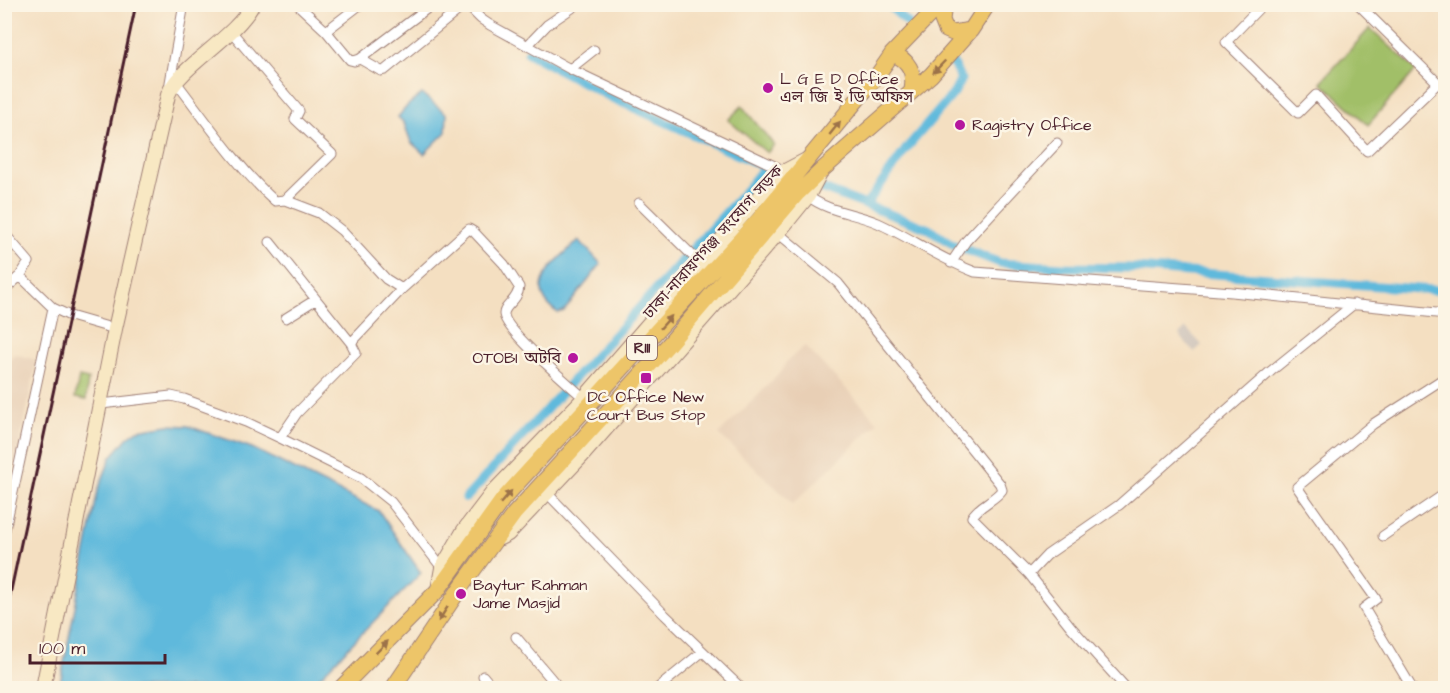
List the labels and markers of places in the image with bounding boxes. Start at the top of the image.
place label: L G E D Office এল জি ই ডি অফিস [780,68,914,108]
marker: L G E D Office এল জি ই ডি অফিস [761,81,775,95]
place label: Ragistry Office [972,114,1092,137]
marker: Ragistry Office [953,118,967,132]
place label: OTOBI অটবি [473,347,561,369]
marker: OTOBI অটবি [566,351,580,365]
marker: DC Office New Court Bus Stop [639,371,653,385]
place label: DC Office New Court Bus Stop [587,386,705,426]
place label: Baytur Rahman Jame Masjid [473,574,587,614]
marker: Baytur Rahman Jame Masjid [454,587,468,601]

